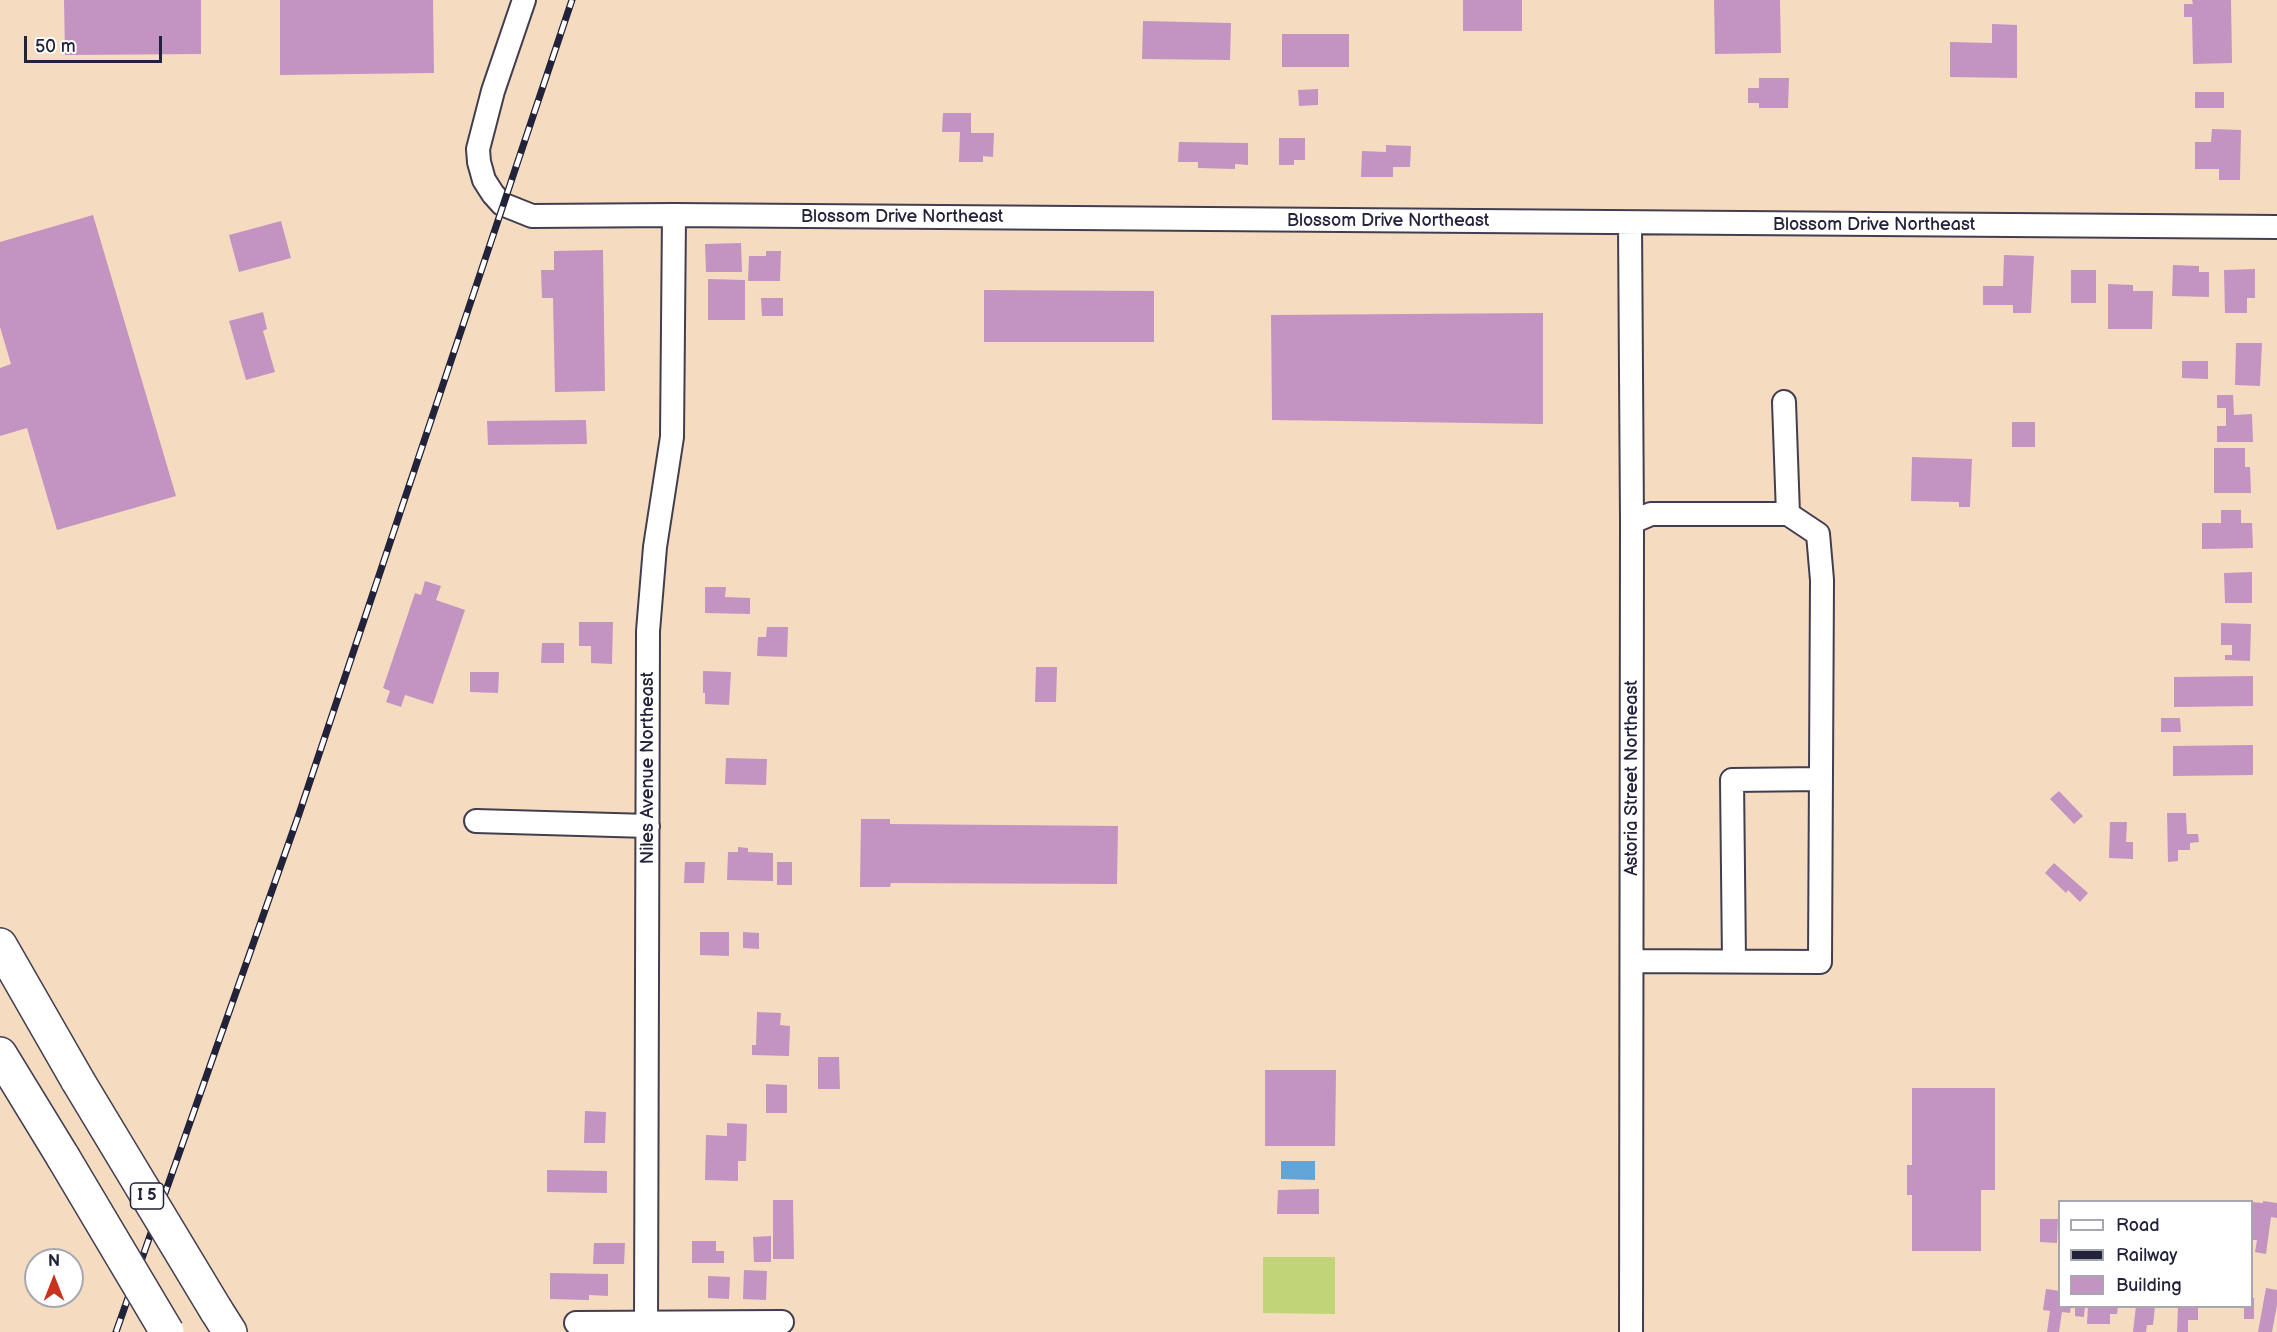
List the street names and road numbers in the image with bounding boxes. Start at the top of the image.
street label: Blossom Drive Northeast [801,206,1003,228]
street label: Blossom Drive Northeast [1287,210,1489,232]
street label: Blossom Drive Northeast [1773,214,1975,236]
street label: Niles Avenue Northeast [637,672,659,864]
street label: Astoria Street Northeast [1621,680,1643,876]
road number: I 5 [130,1183,164,1209]

